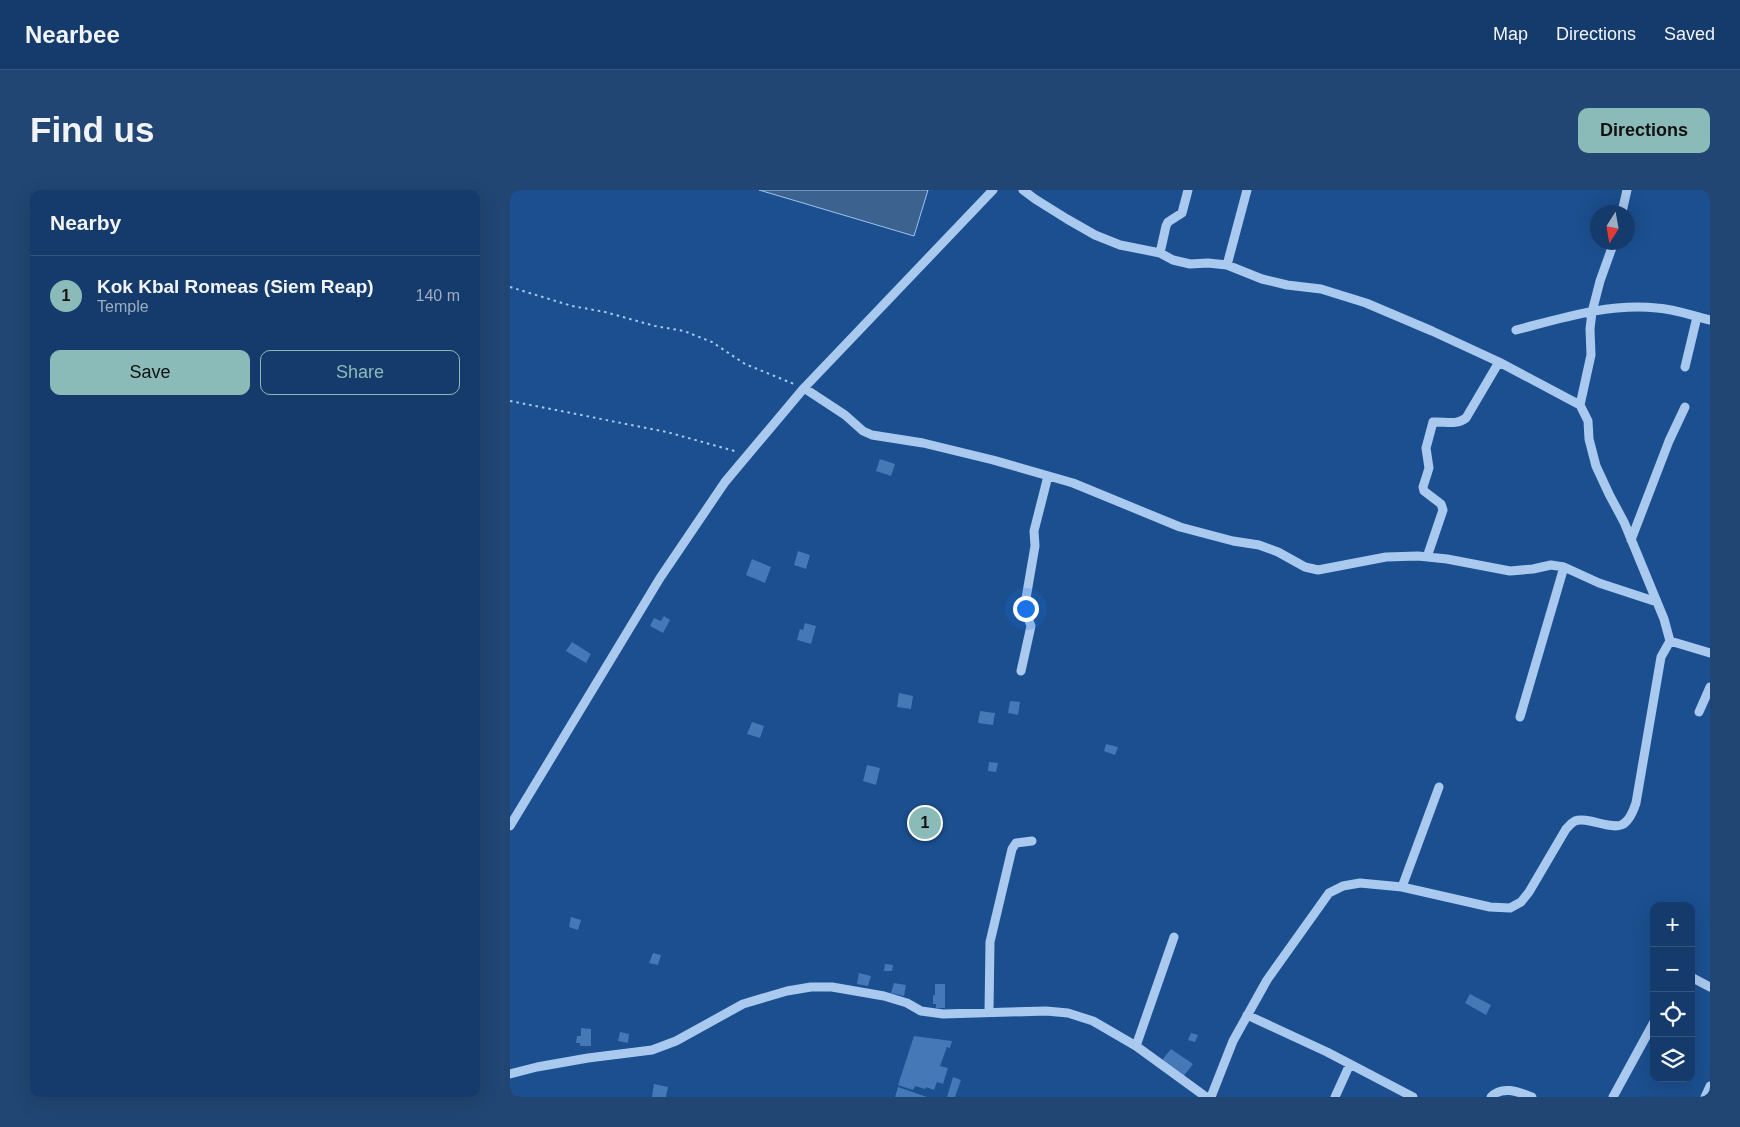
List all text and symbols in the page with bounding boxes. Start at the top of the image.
text: Nearbee [25,21,120,48]
text: Map [1493,24,1528,44]
text: Directions [1556,24,1636,44]
text: Saved [1664,24,1715,44]
button: Directions [1578,108,1710,153]
text: Find us [30,110,154,149]
north arrow [1590,205,1635,250]
text: Nearby [50,211,121,234]
text: Kok Kbal Romeas (Siem Reap) [97,276,374,297]
text: 1 [62,287,70,304]
text: 140 m [416,287,460,304]
text: Temple [97,298,149,315]
button: Save [50,350,250,395]
button: Share [260,350,460,395]
your location [1013,596,1039,622]
pin: 1 [909,804,941,842]
map controls [1650,902,1695,1082]
button: + [1650,902,1695,947]
button: − [1650,947,1695,992]
button: locate [1650,992,1695,1037]
button: layers [1650,1037,1695,1082]

